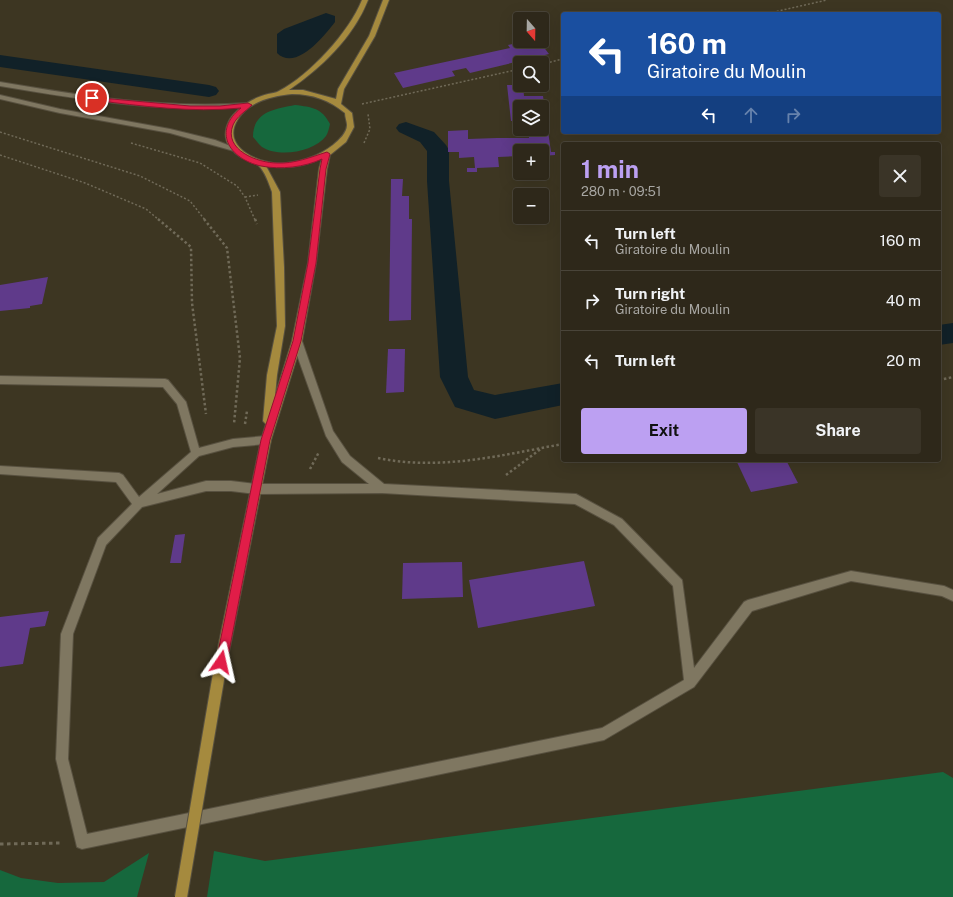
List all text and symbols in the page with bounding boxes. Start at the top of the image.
north arrow [513,12,549,48]
map controls [513,12,549,224]
text: 160 m [647,27,727,60]
icon: left [581,28,633,80]
button: search [513,56,549,92]
text: Giratoire du Moulin [647,61,806,82]
pin [75,81,109,115]
icon: arrive [81,87,103,109]
button: layers [513,100,549,136]
icon: left [698,104,720,126]
icon: ahead [740,104,762,126]
icon: right [782,104,804,126]
button: + [513,144,549,180]
text: 1 min [581,155,639,183]
button: close [879,155,921,197]
text: 280 m · 09:51 [581,184,661,199]
button: − [513,188,549,224]
text: Turn left [615,225,676,242]
icon: left [581,230,603,252]
text: 160 m [880,232,921,249]
text: Giratoire du Moulin [615,242,730,257]
text: Turn right [615,285,685,302]
icon: right [581,290,603,312]
text: 40 m [886,292,921,309]
text: Giratoire du Moulin [615,302,730,317]
icon: left [581,350,603,372]
text: Turn left [615,352,676,369]
text: 20 m [886,352,921,369]
button: Exit [581,408,747,454]
button: Share [755,408,921,454]
position arrow [200,641,242,683]

